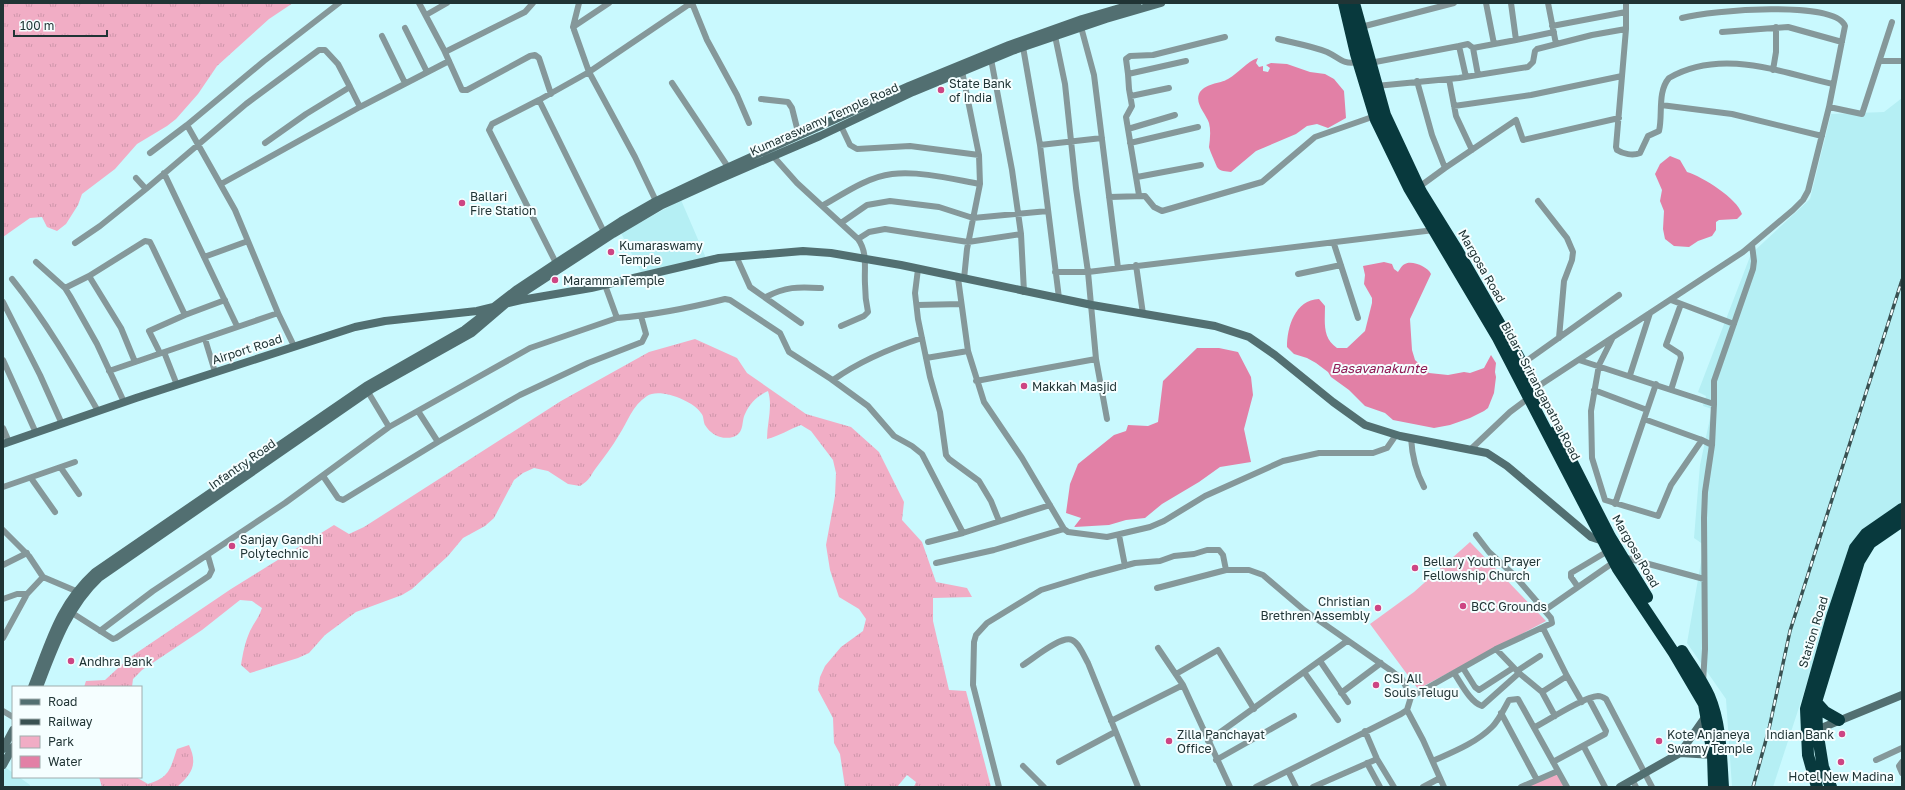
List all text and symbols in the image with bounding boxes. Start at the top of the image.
scale bar [14,12,107,38]
text: 100 m [20,18,54,33]
place label: State Bank of India [949,76,1012,105]
street label: Kumaraswamy Temple Road [747,79,901,159]
marker: State Bank of India [936,85,946,95]
place label: Ballari Fire Station [470,189,536,218]
marker: Ballari Fire Station [457,198,467,208]
street label: Margosa Road [1455,227,1509,305]
place label: Kumaraswamy Temple [619,238,703,267]
marker: Kumaraswamy Temple [606,247,616,257]
place label: Maramma Temple [563,273,665,288]
marker: Maramma Temple [550,275,560,285]
street label: Bidar - Srirangapatna Road [1498,319,1584,463]
street label: Airport Road [210,331,284,367]
water label: Basavanakunte [1331,360,1428,376]
place label: Makkah Masjid [1032,379,1117,394]
marker: Makkah Masjid [1019,381,1029,391]
street label: Infantry Road [206,435,278,493]
street label: Margosa Road [1609,512,1663,590]
place label: Sanjay Gandhi Polytechnic [240,532,322,561]
marker: Sanjay Gandhi Polytechnic [227,541,237,551]
place label: Bellary Youth Prayer Fellowship Church [1423,554,1541,583]
marker: Bellary Youth Prayer Fellowship Church [1410,563,1420,573]
place label: Christian Brethren Assembly [1260,594,1370,623]
street label: Station Road [1795,594,1831,670]
place label: BCC Grounds [1471,599,1547,614]
marker: BCC Grounds [1458,601,1468,611]
marker: Christian Brethren Assembly [1373,603,1383,613]
place label: Andhra Bank [79,654,153,669]
marker: Andhra Bank [66,656,76,666]
place label: CSI All Souls Telugu [1384,671,1458,700]
marker: CSI All Souls Telugu [1371,680,1381,690]
legend [12,686,142,778]
text: Road [48,694,77,709]
text: Railway [48,714,93,729]
place label: Zilla Panchayat Office [1177,727,1265,756]
place label: Kote Anjaneya Swamy Temple [1667,727,1753,756]
place label: Indian Bank [1766,727,1834,742]
marker: Indian Bank [1837,729,1847,739]
text: Park [48,734,74,749]
marker: Zilla Panchayat Office [1164,736,1174,746]
marker: Kote Anjaneya Swamy Temple [1654,736,1664,746]
text: Water [48,754,82,769]
marker: Hotel New Madina [1836,757,1846,767]
place label: Hotel New Madina [1788,769,1894,784]

